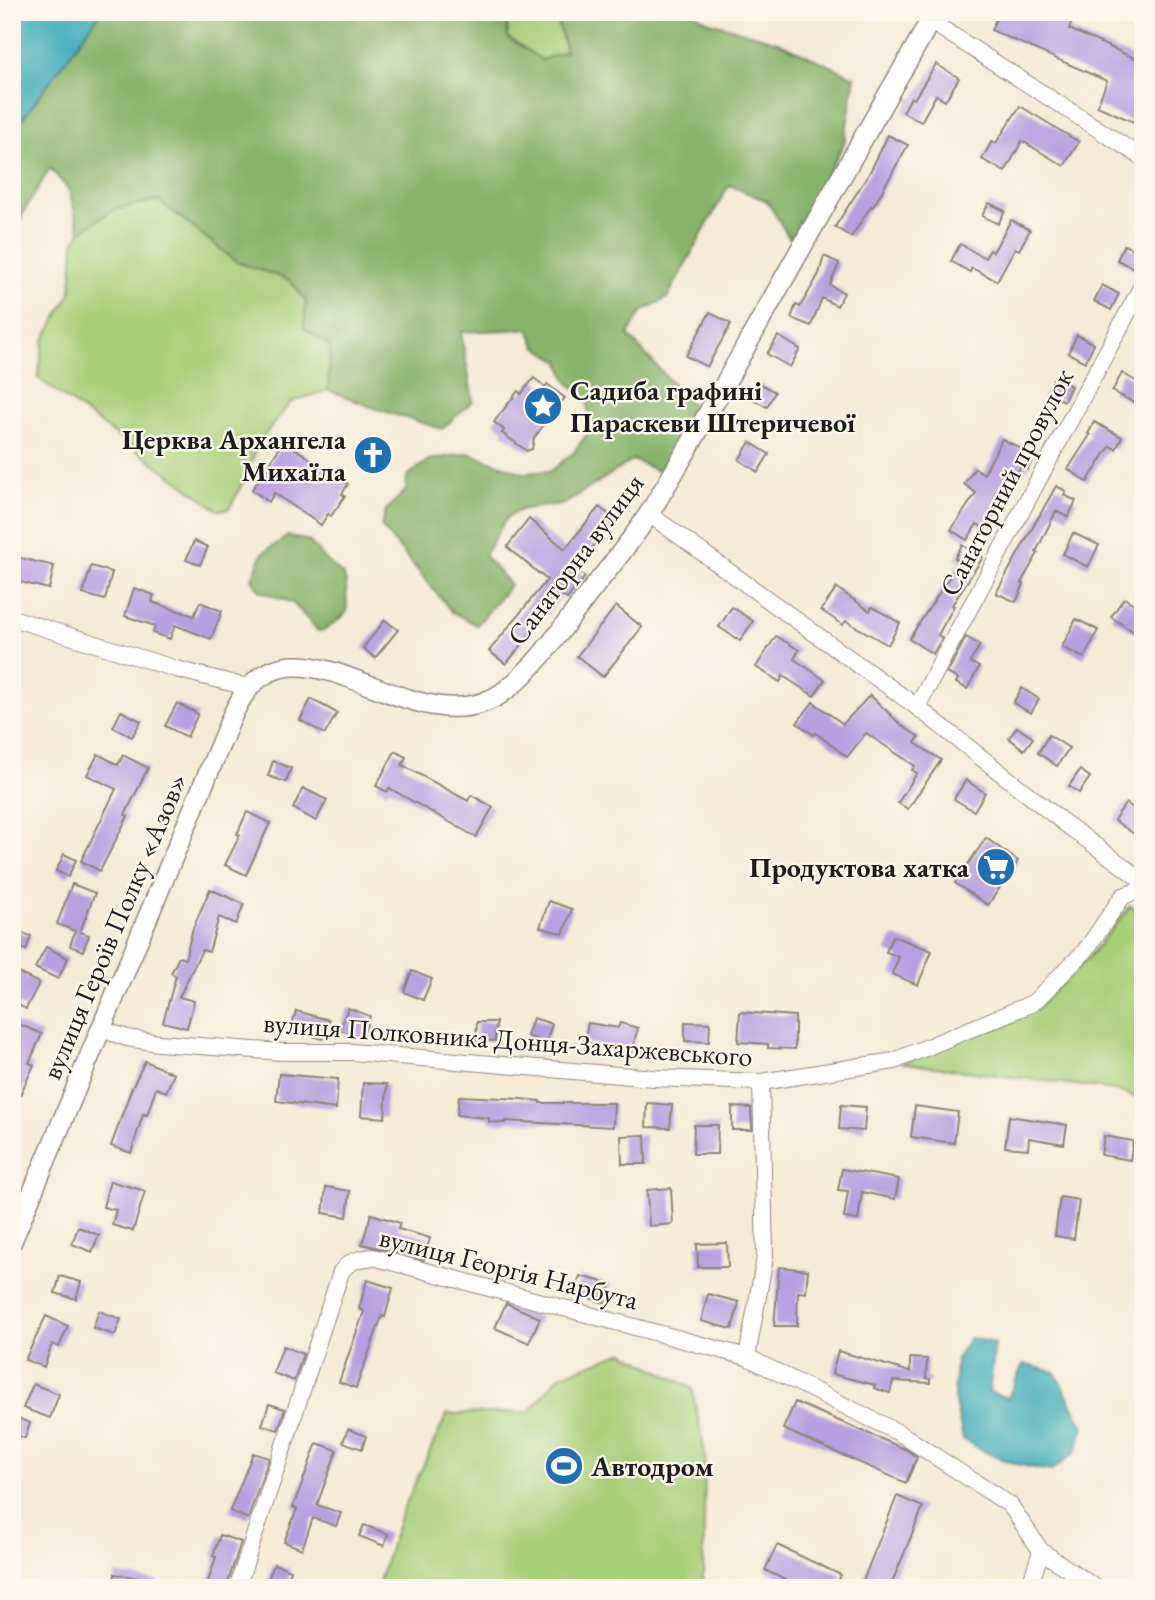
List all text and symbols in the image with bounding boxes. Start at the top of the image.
street label: Санаторний провулок [931,362,1081,602]
place label: Садиба графині Параскеви Штеричевої [570,372,856,440]
place icon: Садиба графині Параскеви Штеричевої [522,385,564,427]
place label: Церква Архангела Михаїла [122,421,347,489]
church icon: Церква Архангела Михаїла [352,434,394,476]
street label: Санаторна вулиця [499,466,651,652]
street label: вулиця Героїв Полку «Азов» [33,767,195,1085]
supermarket icon: Продуктова хатка [975,846,1017,888]
place label: Продуктова хатка [749,849,970,885]
street label: вулиця Полковника Донця-Захаржевського [262,1004,754,1074]
street label: вулиця Георгія Нарбута [376,1218,643,1318]
sports icon: Автодром [543,1445,585,1487]
place label: Автодром [590,1448,714,1484]

